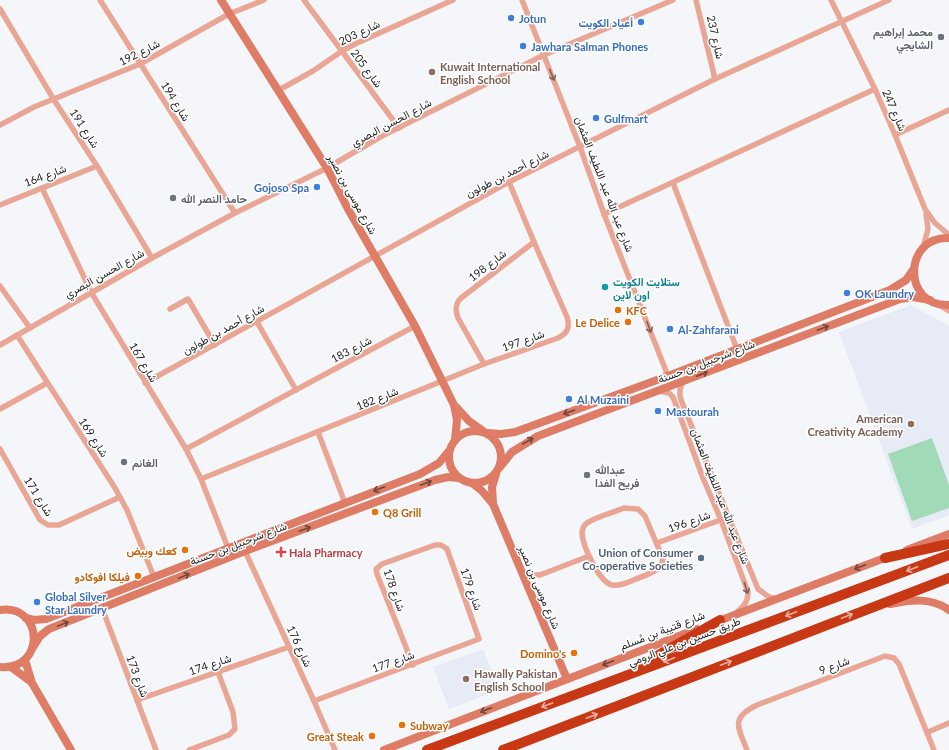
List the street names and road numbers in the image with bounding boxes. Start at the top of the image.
street label: شارع 237 [703,14,727,61]
street label: شارع 203 [336,16,383,49]
street label: شارع 192 [116,36,163,70]
street label: شارع 205 [347,46,386,91]
street label: شارع 194 [157,79,193,124]
street label: شارع 247 [878,87,910,134]
street label: شارع الحسن البصري [349,95,436,152]
street label: شارع 191 [66,106,103,151]
street label: شارع عبد الله عبد اللطيف العثمان [571,114,637,255]
street label: شارع أحمد بن طولون [463,146,552,201]
street label: شارع موسى بن نصير [323,151,381,238]
street label: شارع 164 [22,161,69,191]
street label: شارع الحسن البصري [62,246,148,304]
street label: شارع 198 [466,246,510,285]
street label: شارع أحمد بن طولون [180,301,267,359]
street label: شارع 197 [500,326,547,356]
street label: شارع 183 [328,333,375,367]
street label: شارع شرحبيل بن حسنة [656,336,757,387]
street label: شارع 167 [125,340,161,386]
street label: شارع 182 [354,384,401,414]
street label: شارع 169 [75,415,112,460]
street label: شارع عبد الله عبد اللطيف العثمان [687,426,753,567]
street label: شارع 171 [20,474,56,519]
street label: شارع 196 [666,507,713,537]
street label: شارع شرحبيل بن حسنة [188,518,289,569]
street label: شارع موسى بن نصير [514,542,564,632]
street label: شارع 179 [456,566,486,613]
street label: شارع 178 [379,567,409,614]
street label: شارع قتيبة بن مُسلم [618,608,707,654]
street label: طريق حسين بن علي الرومي [626,614,743,672]
street label: شارع 176 [283,623,315,670]
street label: شارع 177 [370,647,417,677]
street label: شارع 174 [187,651,234,679]
street label: شارع 173 [122,653,152,700]
street label: شارع 9 [817,653,852,679]

